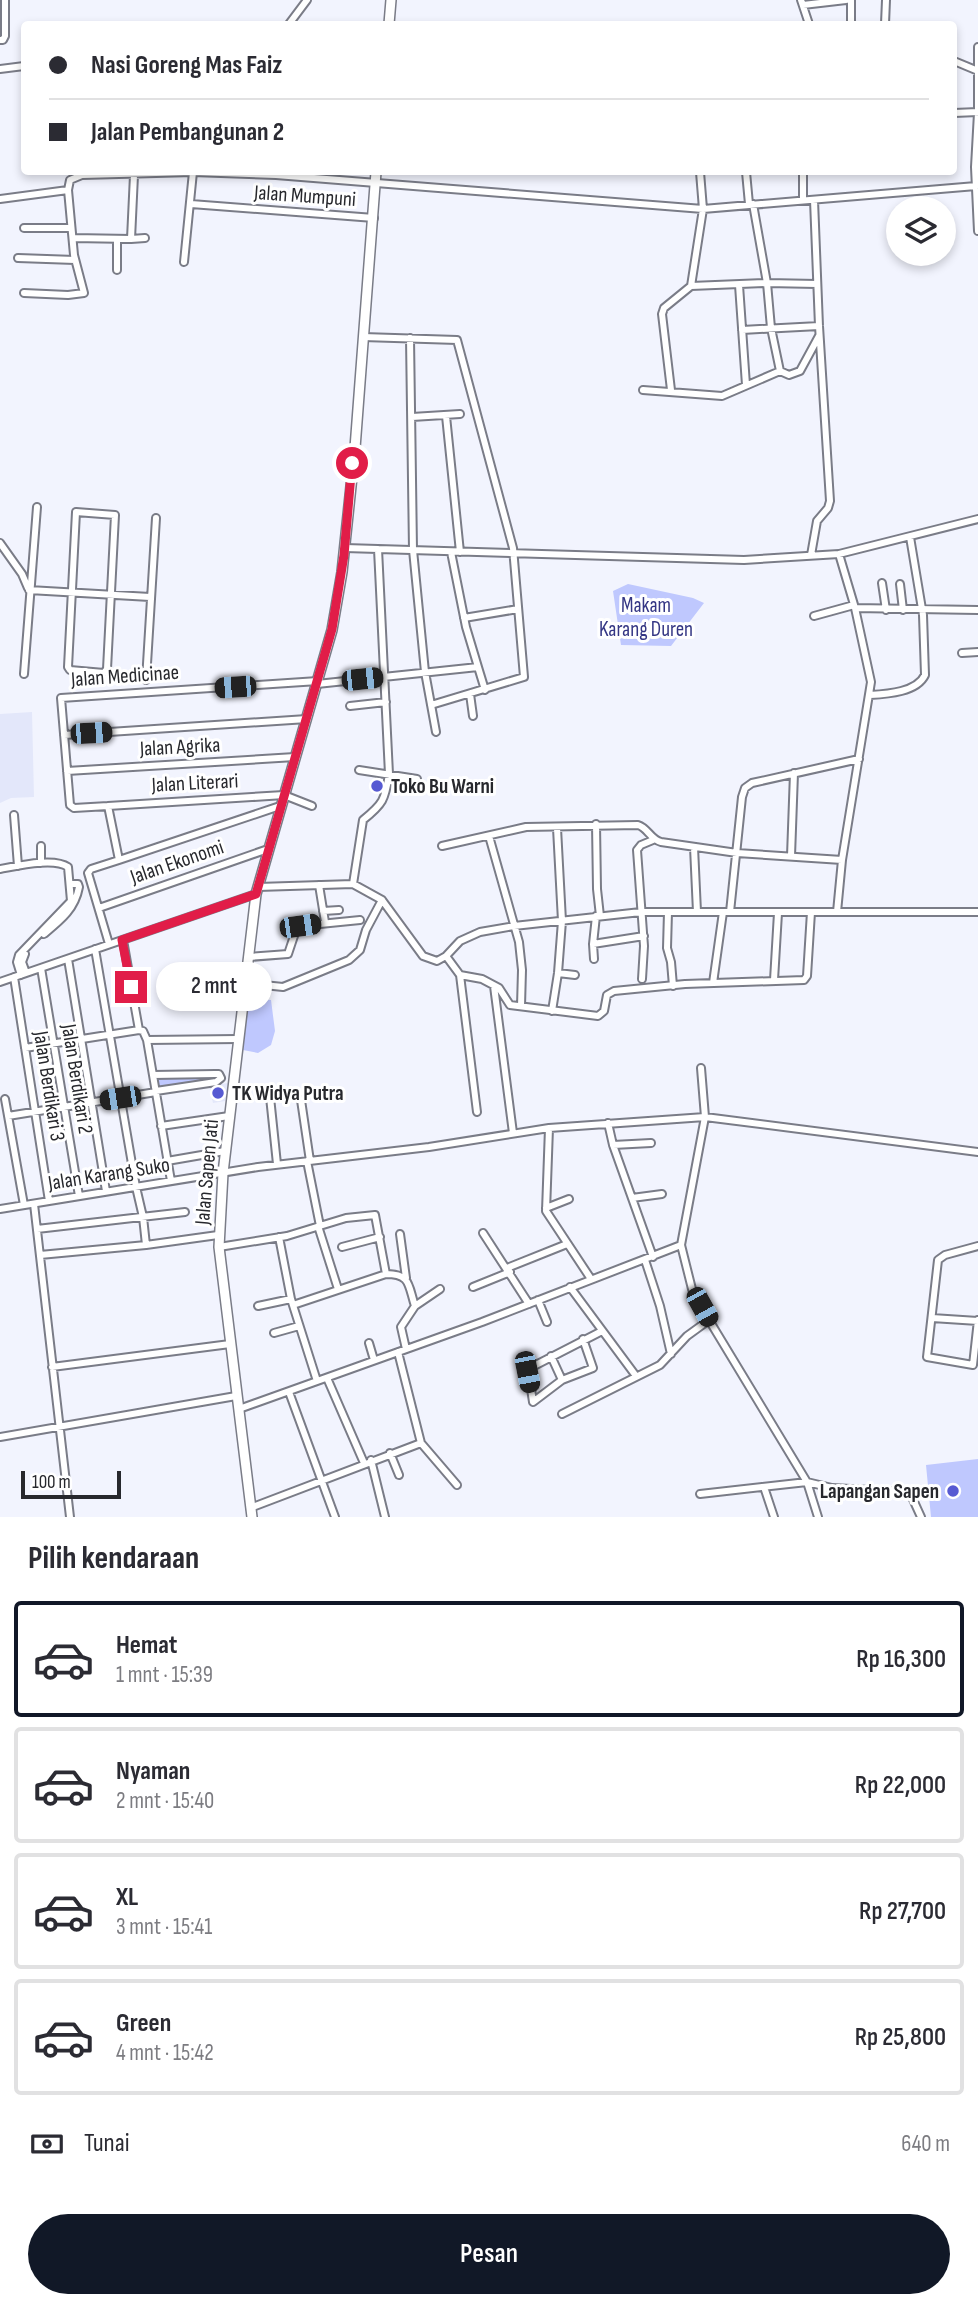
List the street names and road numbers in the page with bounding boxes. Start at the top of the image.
street label: Jalan Mumpuni [252,180,357,212]
street label: Jalan Medicinae [69,660,180,692]
street label: Jalan Agrika [138,732,221,762]
street label: Jalan Literari [150,768,239,798]
street label: Jalan Ekonomi [126,834,227,890]
street label: Jalan Berdikari 2 [56,1021,98,1136]
street label: Jalan Berdikari 3 [28,1028,70,1143]
street label: Jalan Sapen Jati [190,1118,224,1227]
street label: Jalan Karang Suko [45,1152,172,1196]

